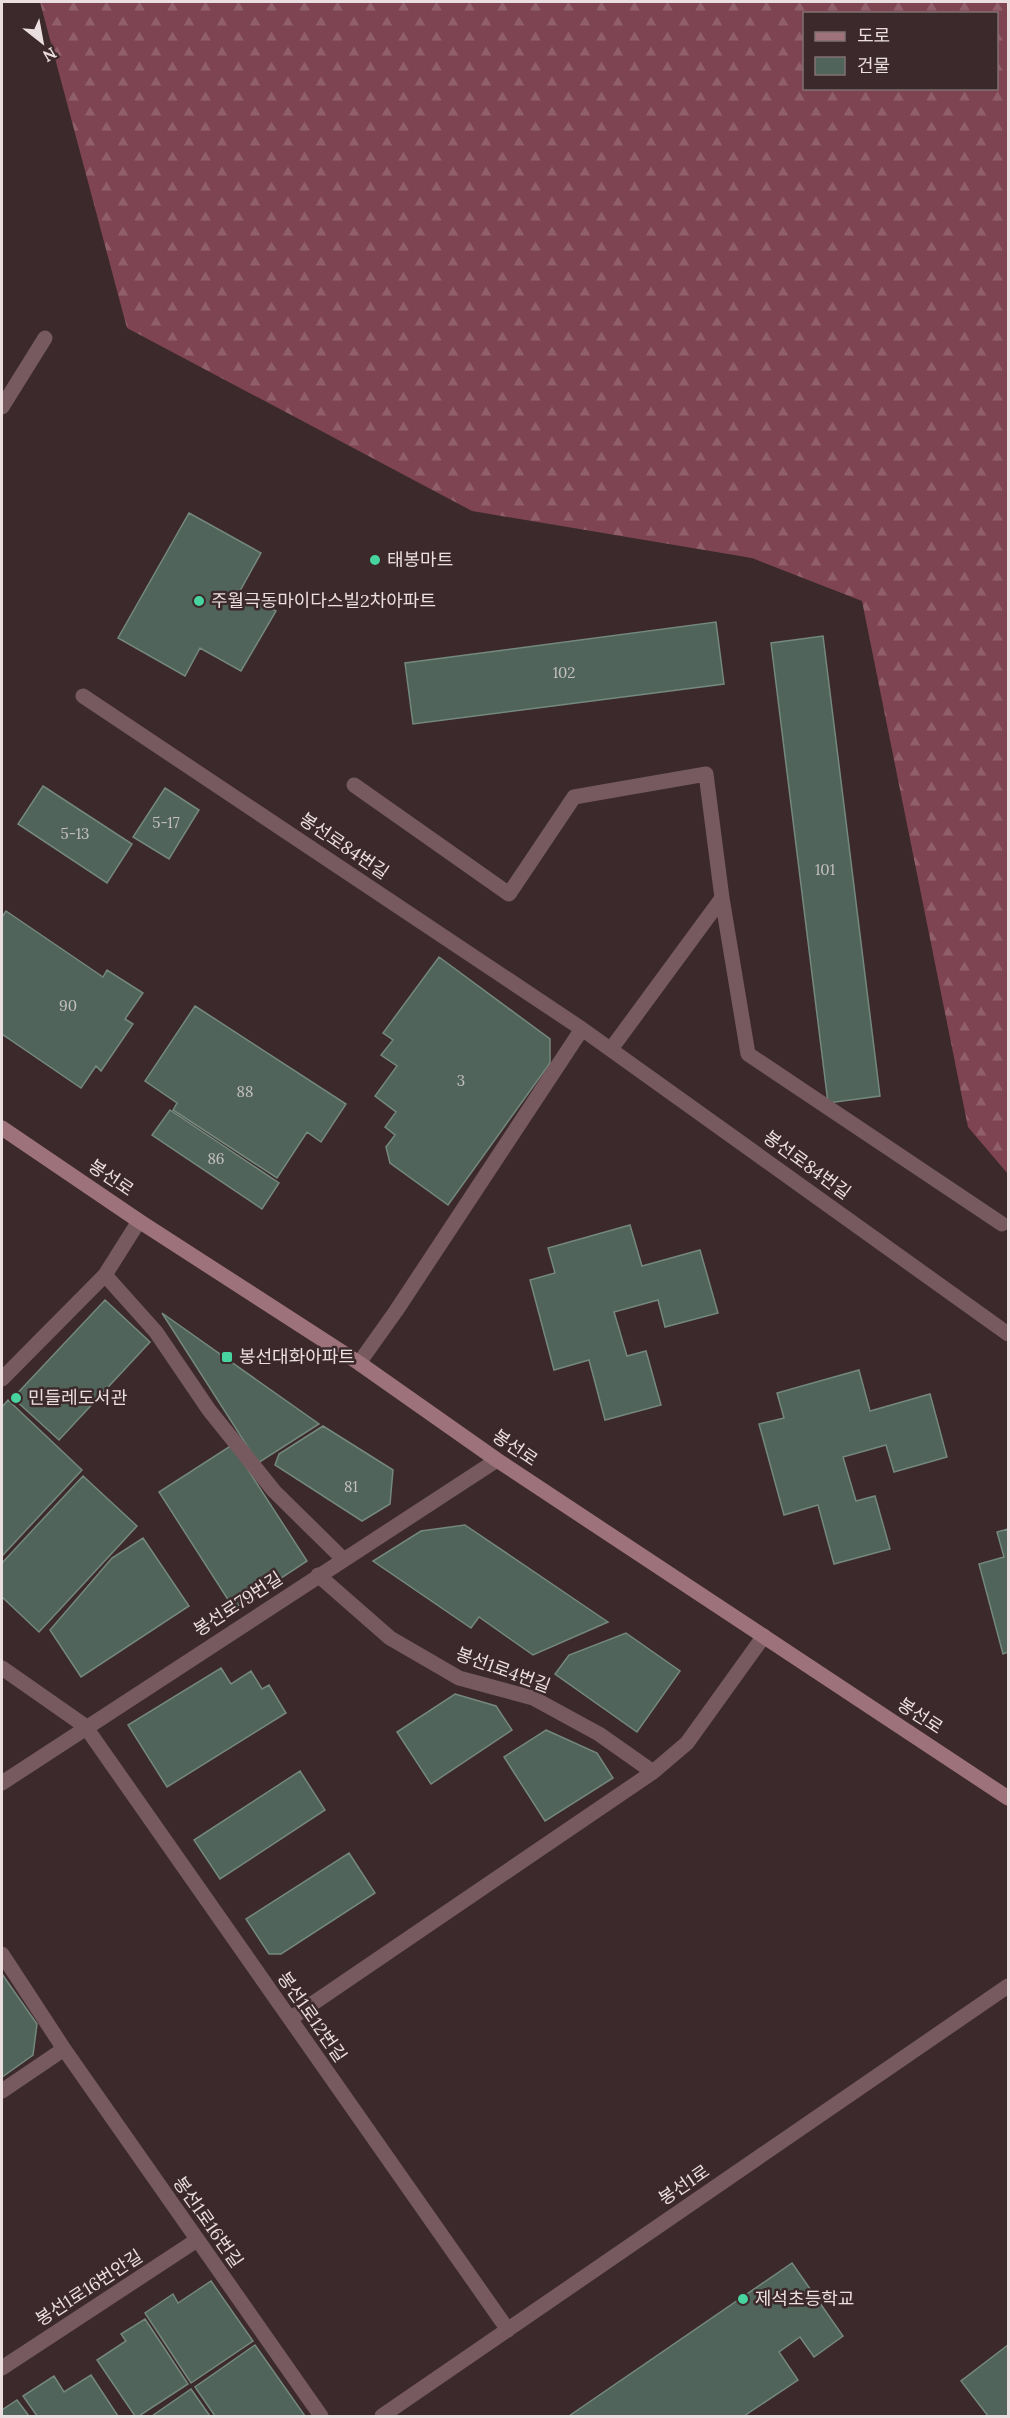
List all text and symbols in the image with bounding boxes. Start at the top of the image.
north arrow [12,12,72,72]
legend [803,12,998,90]
text: 도로 [857,24,890,47]
text: N [39,43,60,67]
text: 건물 [857,54,890,77]
place label: 태봉마트 [387,548,453,571]
marker: 태봉마트 [368,553,382,567]
place label: 주월극동마이다스빌2차아파트 [211,589,436,612]
marker: 주월극동마이다스빌2차아파트 [192,594,206,608]
house number: 102 [553,663,575,682]
street label: 봉선로84번길 [295,807,393,884]
house number: 5-17 [152,813,180,832]
house number: 5-13 [61,824,89,843]
house number: 101 [815,860,835,879]
house number: 90 [59,996,77,1015]
house number: 3 [457,1071,465,1090]
house number: 88 [237,1082,253,1101]
street label: 봉선로84번길 [759,1125,856,1204]
house number: 86 [207,1149,225,1168]
street label: 봉선로 [84,1154,138,1201]
place label: 봉선대화아파트 [239,1345,355,1368]
marker: 봉선대화아파트 [220,1350,234,1364]
place label: 민들레도서관 [28,1386,128,1409]
marker: 민들레도서관 [9,1391,23,1405]
street label: 봉선로 [488,1424,542,1471]
house number: 81 [344,1477,358,1496]
street label: 봉선로79번길 [189,1566,287,1641]
street label: 봉선1로4번길 [453,1642,554,1697]
street label: 봉선로 [893,1692,947,1739]
street label: 봉선1로12번길 [273,1967,352,2067]
street label: 봉선1로 [654,2159,713,2210]
street label: 봉선1로16번길 [169,2172,248,2272]
street label: 봉선1로16번안길 [31,2244,147,2331]
place label: 제석초등학교 [755,2287,854,2310]
marker: 제석초등학교 [736,2292,750,2306]

